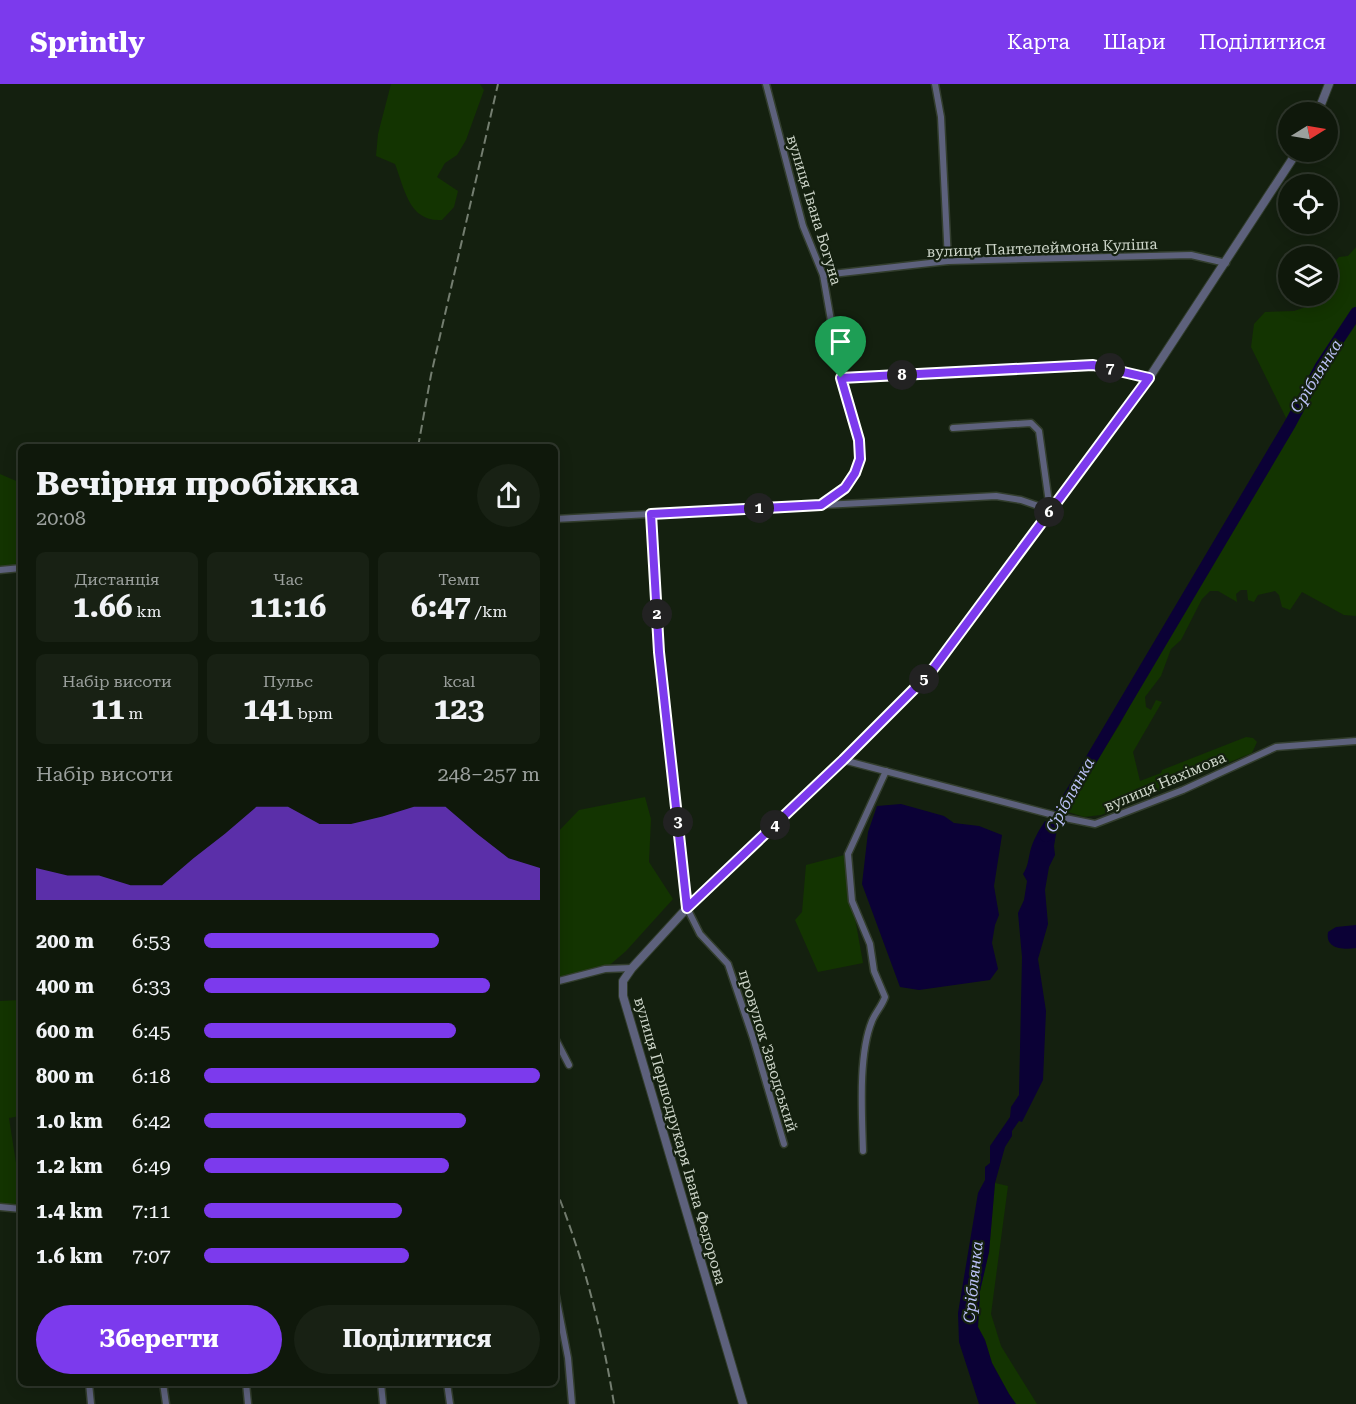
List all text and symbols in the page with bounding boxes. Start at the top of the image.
text: Sprintly [30,26,145,59]
text: Карта [1007,30,1070,54]
text: Шари [1103,30,1166,54]
text: Поділитися [1199,30,1326,54]
north arrow [1278,102,1338,162]
map controls [1278,102,1338,306]
street label: вулиця Івана Богуна [783,133,845,287]
button: locate [1278,174,1338,234]
street label: вулиця Пантелеймона Куліша [926,235,1158,261]
button: layers [1278,246,1338,306]
pin [815,316,866,378]
icon: arrive [824,325,857,358]
water label: Сріблянка [1286,336,1346,416]
pin: 7 [1095,353,1125,383]
text: 7 [1106,358,1114,377]
pin: 8 [887,360,917,390]
text: 8 [898,365,906,384]
text: Вечірня пробіжка [36,464,359,503]
button: share [477,464,540,527]
pin: 1 [744,493,774,523]
pin: 6 [1034,497,1064,527]
text: 1 [755,498,763,517]
text: 6 [1045,502,1053,521]
text: 20:08 [36,506,86,530]
text: Дистанція [75,570,159,589]
text: Час [273,570,303,589]
text: Темп [438,570,480,589]
text: 1.66 [73,589,133,624]
text: 11:16 [250,589,326,624]
text: 6:47 [411,589,471,624]
pin: 2 [642,599,672,629]
text: km [133,602,161,621]
text: /km [471,602,507,621]
text: 2 [653,604,661,623]
pin: 5 [909,664,939,694]
text: 5 [920,669,928,688]
text: Набір висоти [62,672,172,691]
text: Пульс [263,672,313,691]
text: kcal [443,672,475,691]
text: 11 [91,691,124,726]
text: 141 [243,691,293,726]
text: 123 [434,691,484,726]
text: m [124,704,143,723]
text: bpm [293,704,333,723]
street label: вулиця Нахімова [1101,748,1229,816]
water label: Сріблянка [1042,754,1098,836]
text: Набір висоти [36,762,173,786]
text: 248–257 m [437,762,540,786]
pin: 3 [663,807,693,837]
pin: 4 [760,810,790,840]
text: 3 [674,812,682,831]
text: 4 [771,815,779,834]
text: 200 m [36,929,94,953]
text: 6:53 [132,929,171,953]
street label: провулок Заводський [735,968,801,1134]
text: 400 m [36,974,94,998]
text: 6:33 [132,974,171,998]
street label: вулиця Першодрукаря Івана Федорова [630,995,730,1287]
text: 600 m [36,1019,94,1043]
text: 6:45 [132,1019,171,1043]
text: 800 m [36,1064,94,1088]
text: 6:18 [132,1064,171,1088]
text: 1.0 km [36,1109,103,1133]
text: 6:42 [132,1109,171,1133]
text: 1.2 km [36,1154,103,1178]
text: 6:49 [132,1154,171,1178]
text: 1.4 km [36,1199,103,1223]
text: 7:11 [132,1199,171,1223]
water label: Сріблянка [959,1240,987,1324]
text: 1.6 km [36,1244,103,1268]
text: 7:07 [132,1244,171,1268]
button: Зберегти [36,1305,282,1374]
button: Поділитися [294,1305,540,1374]

